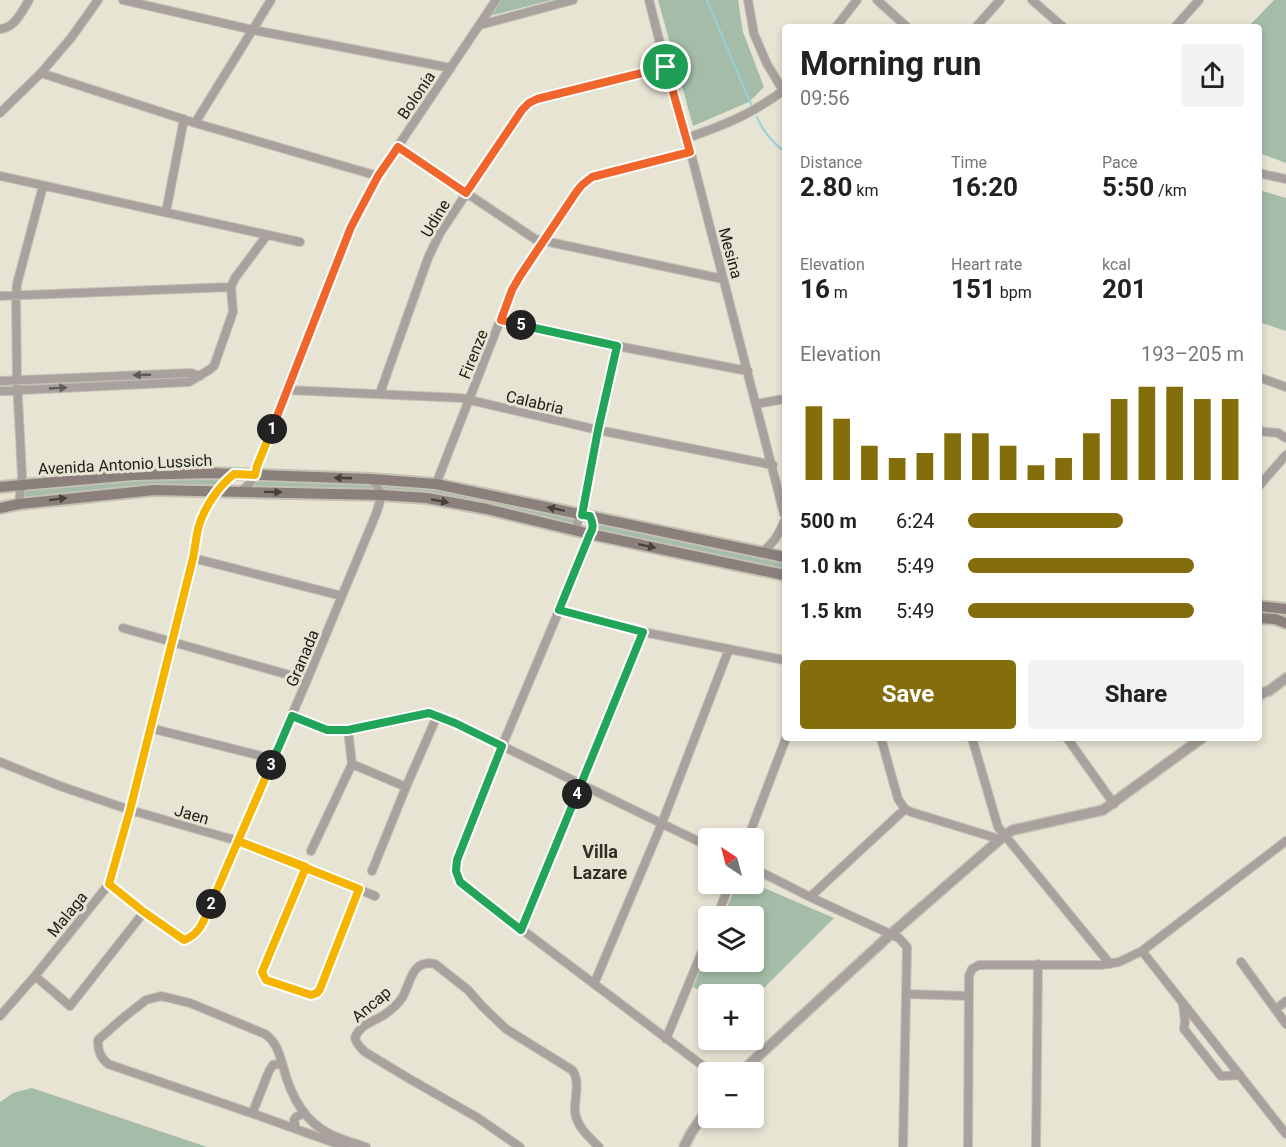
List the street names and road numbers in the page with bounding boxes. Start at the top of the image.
street label: Bolonia [394,68,439,123]
street label: Udine [417,196,454,241]
street label: Mesina [715,225,746,281]
street label: Firenze [455,327,492,382]
street label: Calabria [504,387,566,418]
street label: Avenida Antonio Lussich [37,450,213,479]
street label: Granada [282,627,323,690]
street label: Jaen [172,801,211,828]
street label: Malaga [43,888,91,941]
street label: Ancap [348,983,395,1026]

